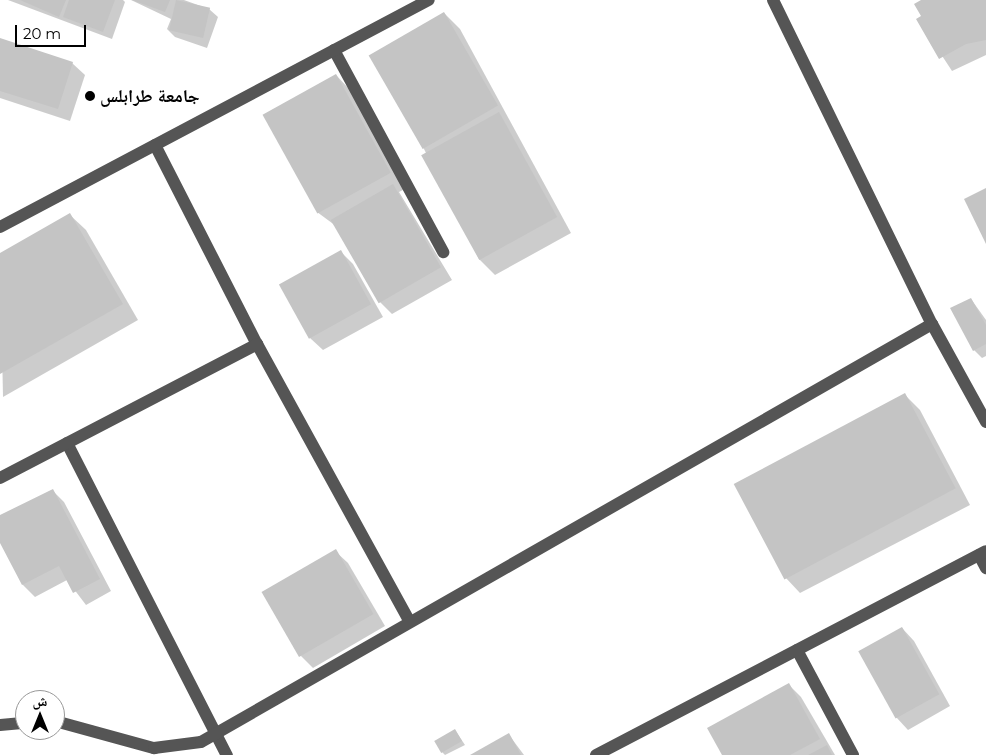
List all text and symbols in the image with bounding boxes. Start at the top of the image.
scale bar [18,15,89,47]
text: 20 m [23,24,61,43]
place label: جامعة طرابلس [100,85,200,107]
marker: جامعة طرابلس [84,90,96,102]
north arrow [15,690,65,740]
text: ش [33,692,47,710]

